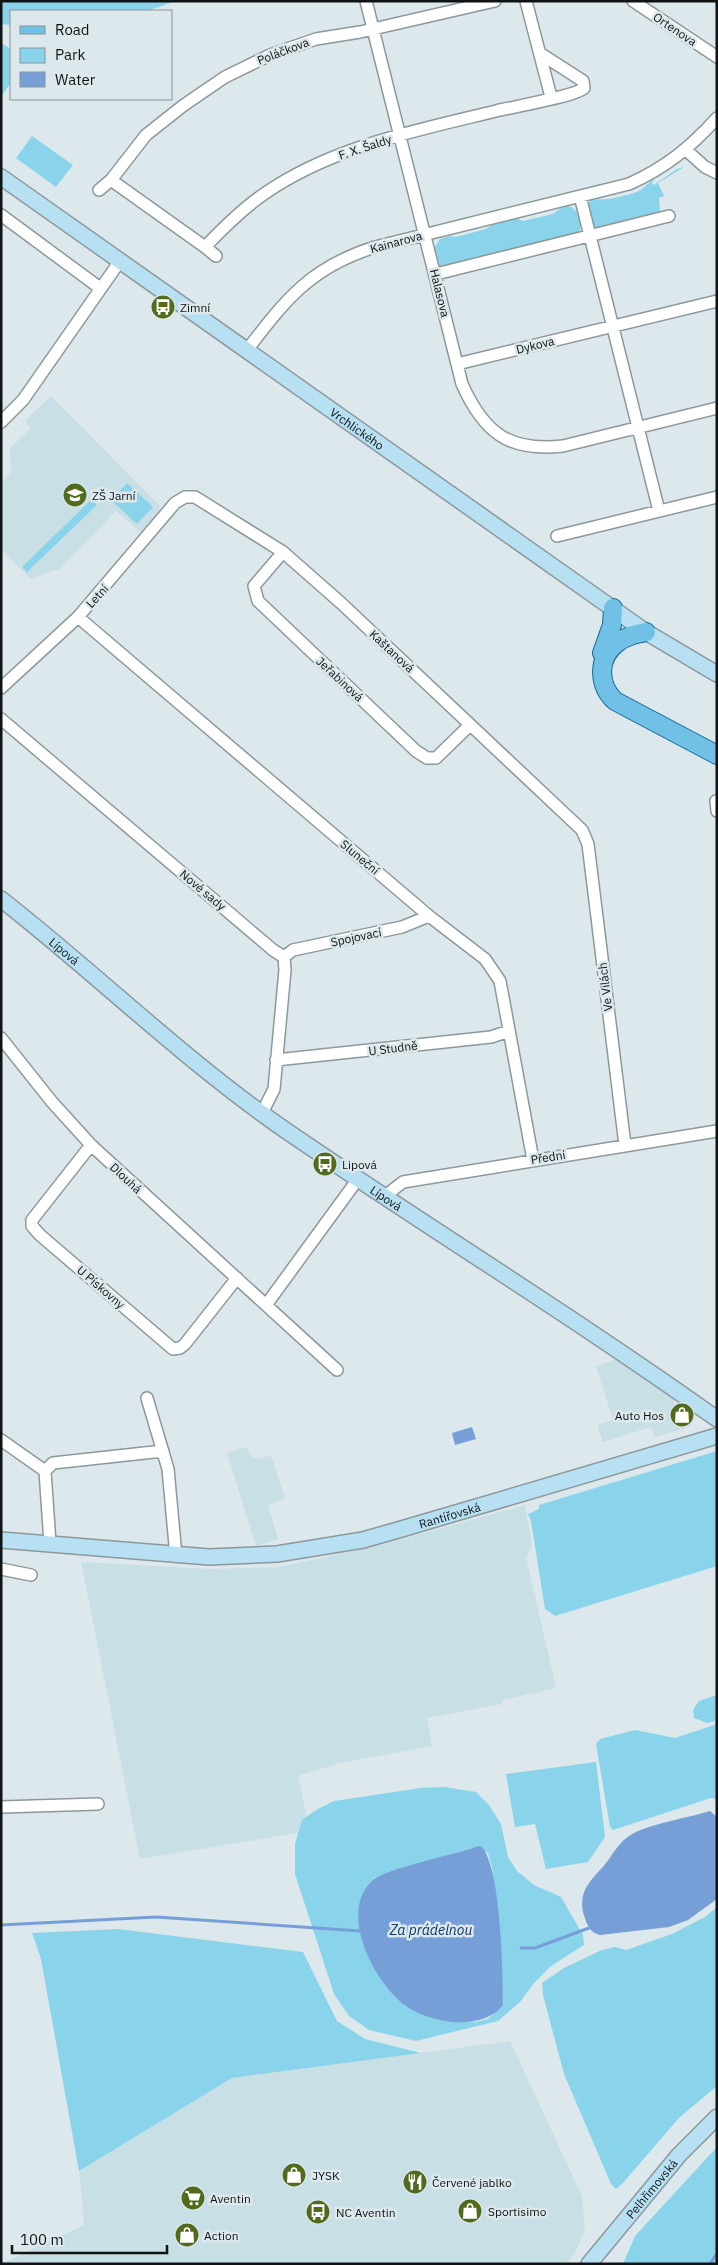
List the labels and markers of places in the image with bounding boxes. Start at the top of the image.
bus stop icon: Zimní [150,294,176,320]
place label: Zimní [180,300,210,315]
school or university icon: ZŠ Jarní [62,482,88,508]
place label: ZŠ Jarní [92,488,136,503]
bus stop icon: Lipová [312,1151,338,1177]
place label: Lipová [342,1157,377,1172]
shop icon: Auto Hos [669,1402,695,1428]
place label: Auto Hos [615,1408,664,1423]
shop icon: JYSK [281,2162,307,2188]
place label: JYSK [312,2168,340,2183]
restaurant icon: Červené jablko [402,2169,428,2195]
place label: Červené jablko [432,2175,512,2190]
supermarket icon: Aventin [180,2185,206,2211]
place label: Aventin [210,2191,251,2206]
shop icon: Sportisimo [457,2198,483,2224]
bus stop icon: NC Aventin [305,2199,331,2225]
place label: Sportisimo [488,2204,547,2219]
place label: NC Aventin [336,2205,395,2220]
shop icon: Action [174,2222,200,2248]
place label: Action [204,2228,238,2243]

